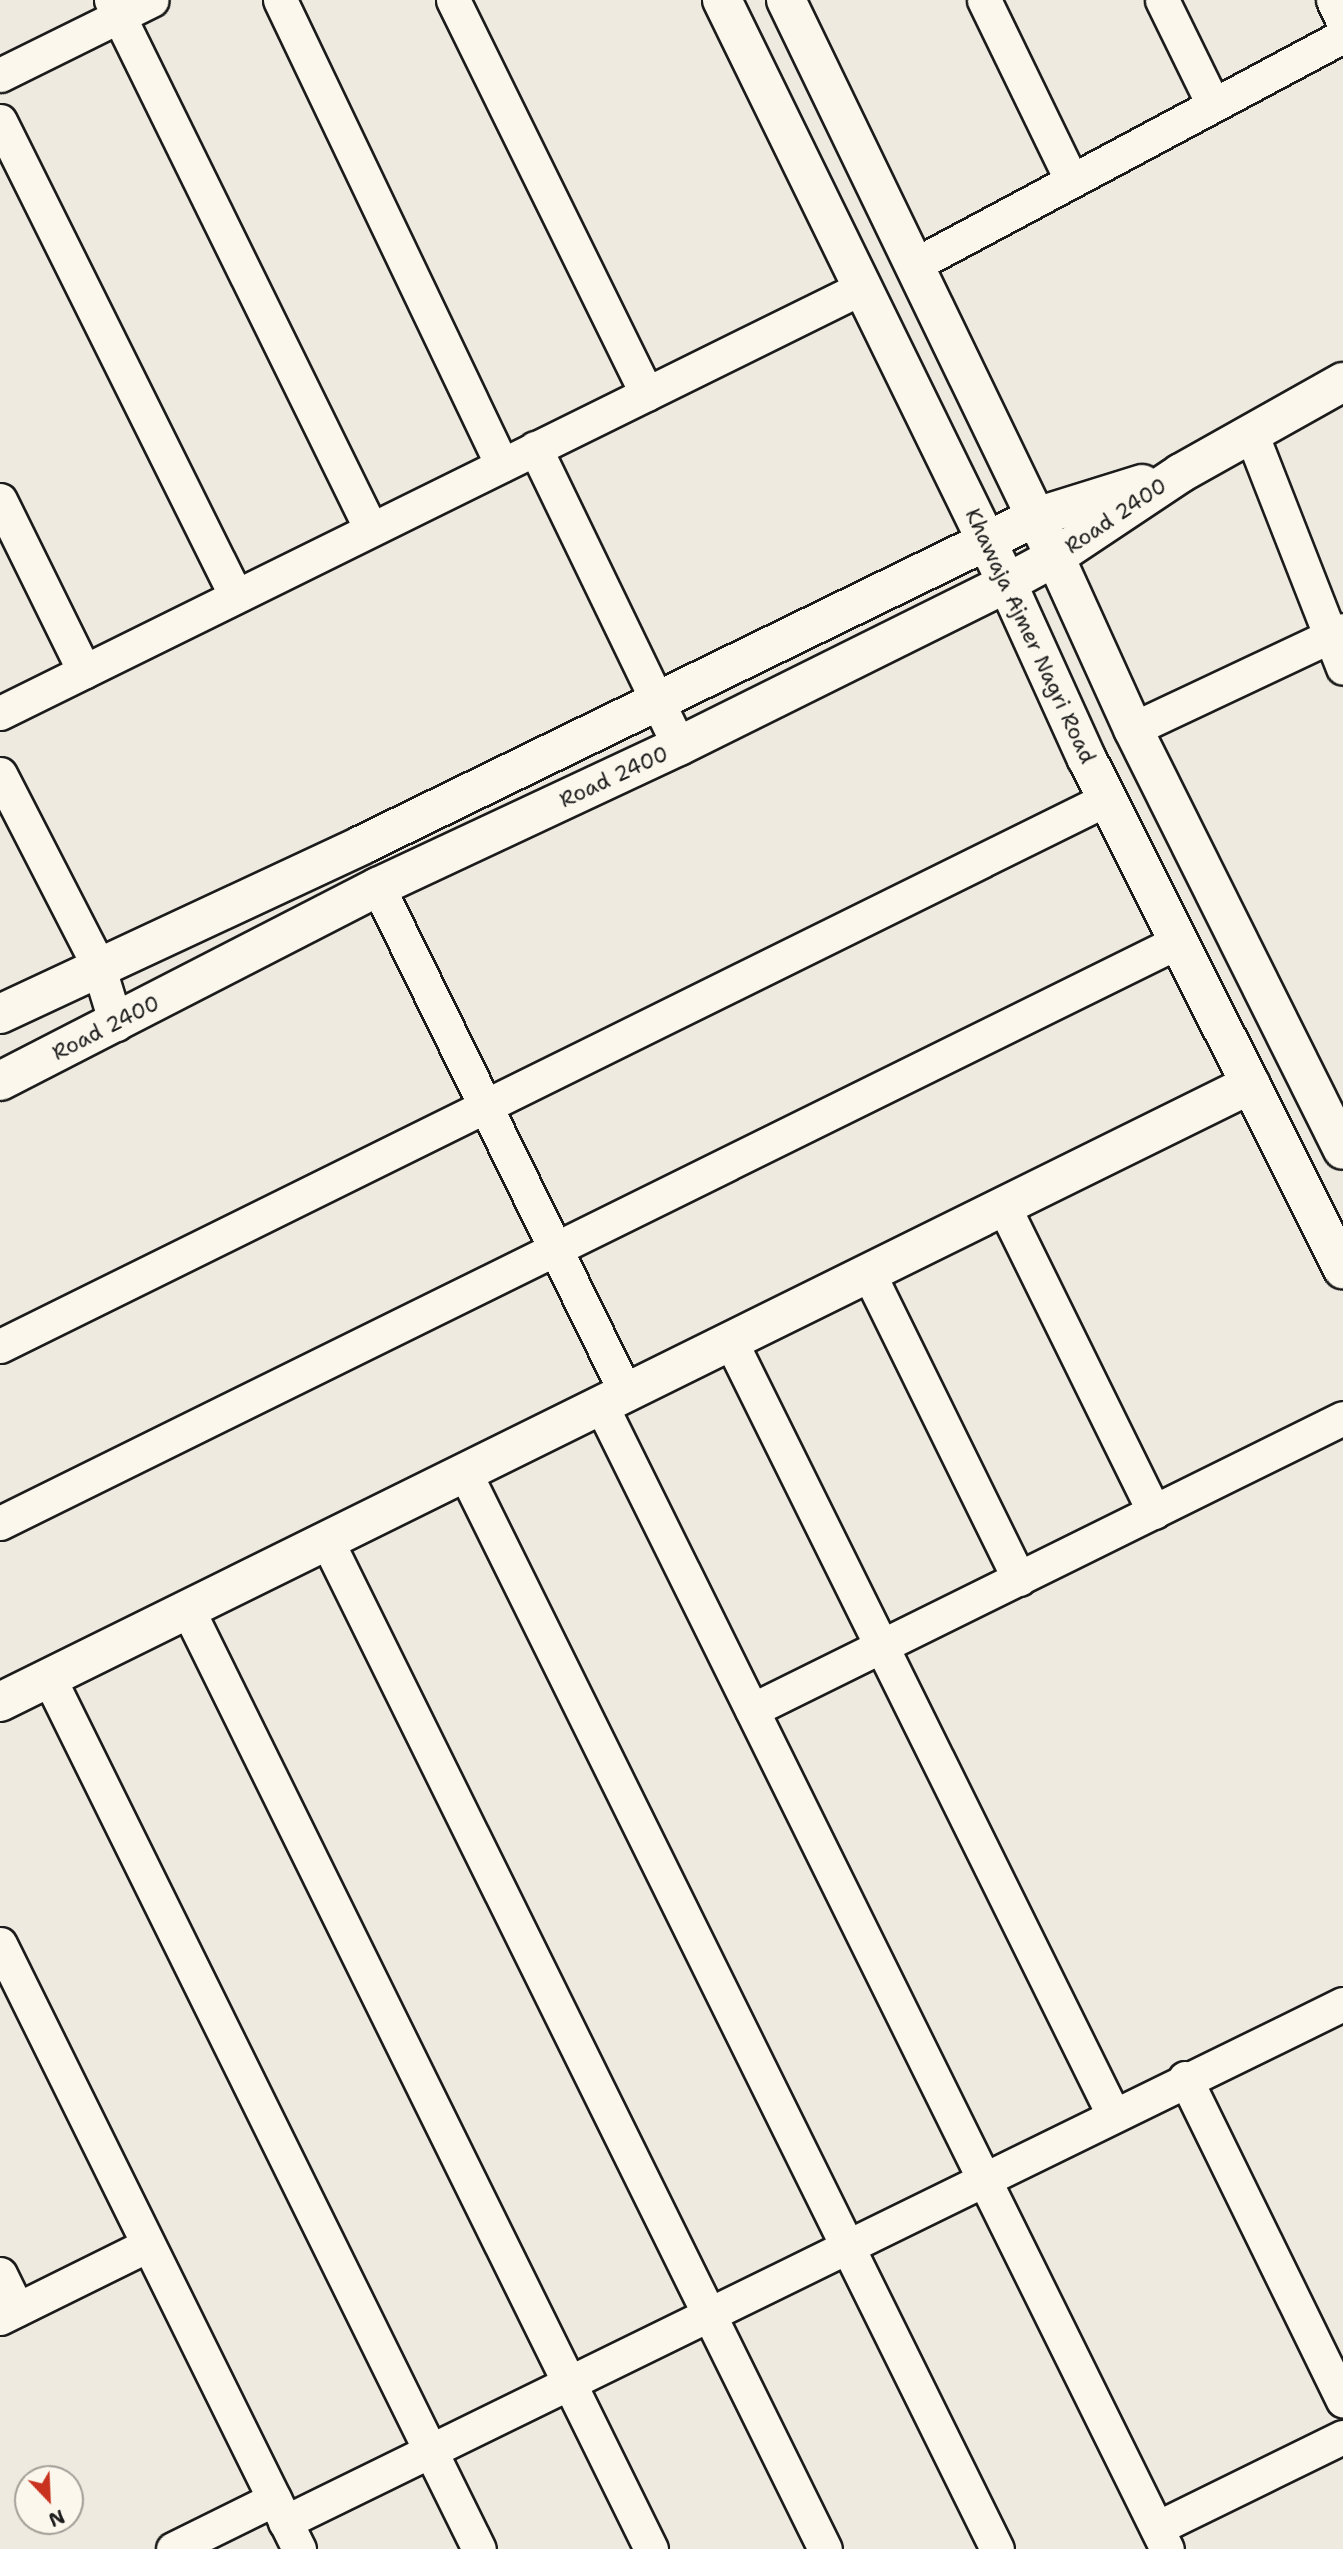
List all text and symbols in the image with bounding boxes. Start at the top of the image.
street label: Road 2400 [1060,473,1172,559]
street label: Khawaja Ajmer Nagri Road [960,504,1100,768]
street label: Road 2400 [556,741,672,813]
street label: Road 2400 [48,990,164,1066]
north arrow [14,2465,84,2535]
text: N [45,2504,68,2532]

